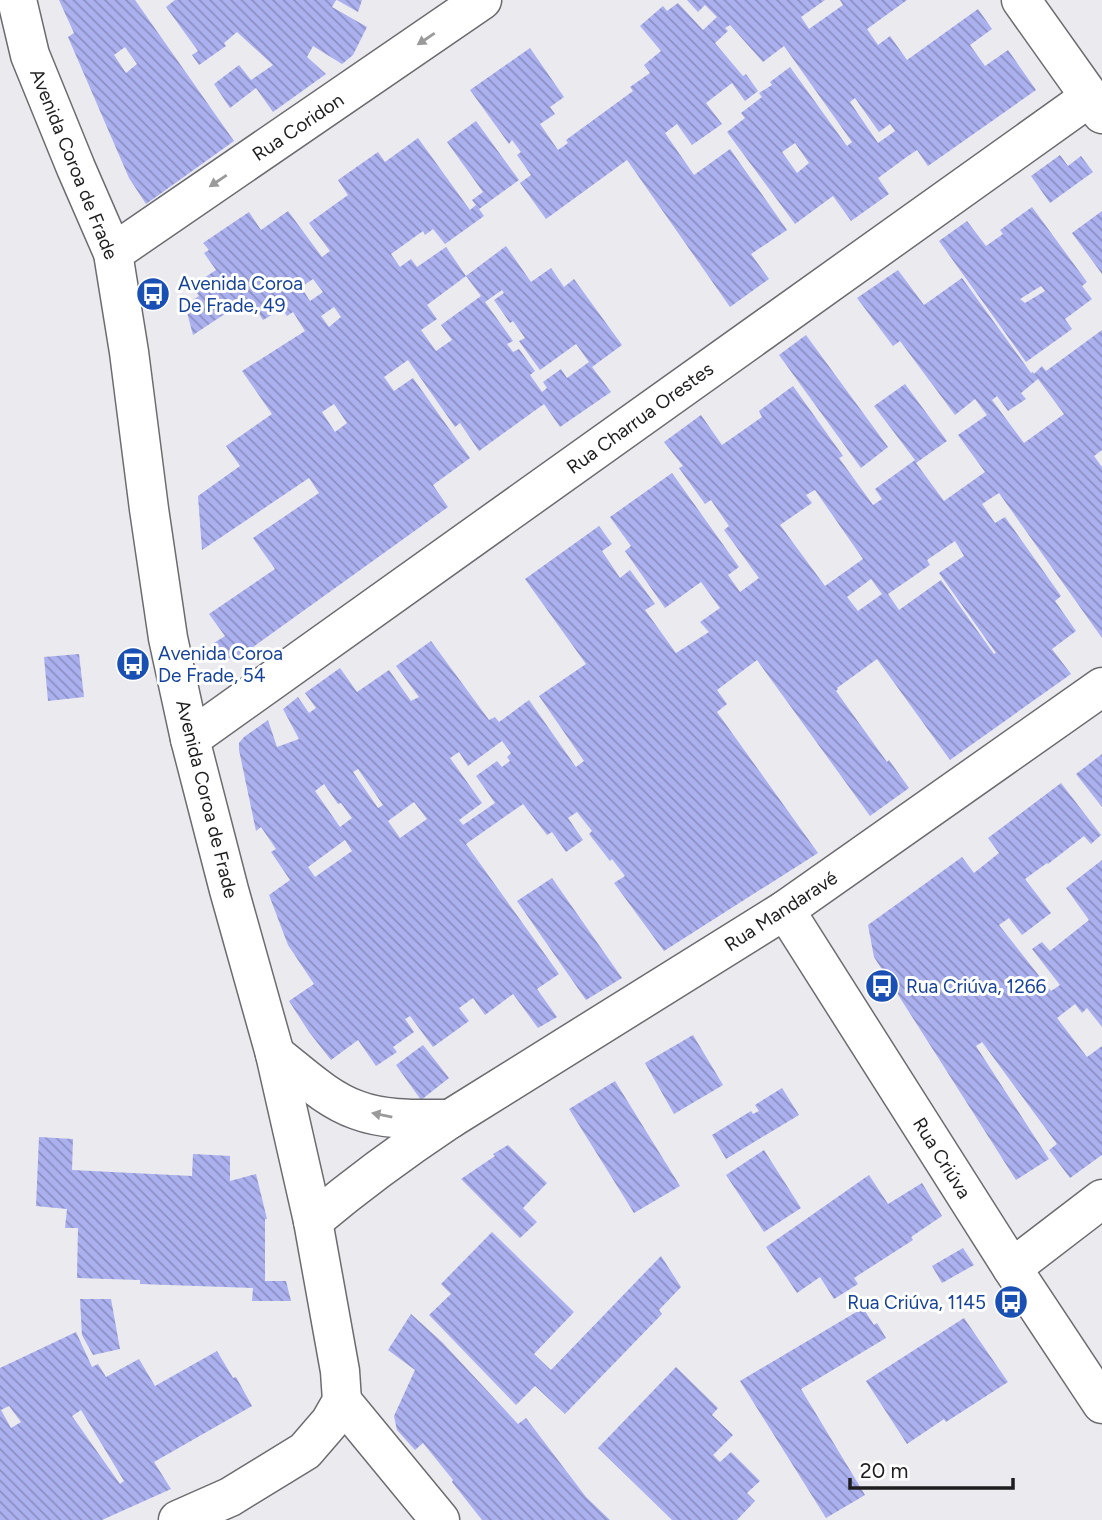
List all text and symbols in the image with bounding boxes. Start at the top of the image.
one-way arrow [417,32,435,46]
street label: Avenida Coroa de Frade [25,65,123,263]
street label: Rua Coridon [248,88,348,166]
one-way arrow [209,174,227,188]
place label: Avenida Coroa De Frade, 49 [178,272,303,317]
bus stop icon: Avenida Coroa De Frade, 49 [134,275,172,313]
street label: Rua Charrua Orestes [562,357,718,479]
place label: Avenida Coroa De Frade, 54 [158,642,283,687]
bus stop icon: Avenida Coroa De Frade, 54 [114,645,152,683]
street label: Avenida Coroa de Frade [171,697,243,901]
street label: Rua Mandaravé [720,866,842,956]
bus stop icon: Rua Criúva, 1266 [863,967,901,1005]
place label: Rua Criúva, 1266 [906,975,1047,998]
one-way arrow [371,1110,393,1121]
street label: Rua Criúva [908,1113,976,1203]
bus stop icon: Rua Criúva, 1145 [992,1283,1030,1321]
place label: Rua Criúva, 1145 [847,1291,986,1314]
scale bar [850,1446,1013,1490]
text: 20 m [860,1458,908,1483]

